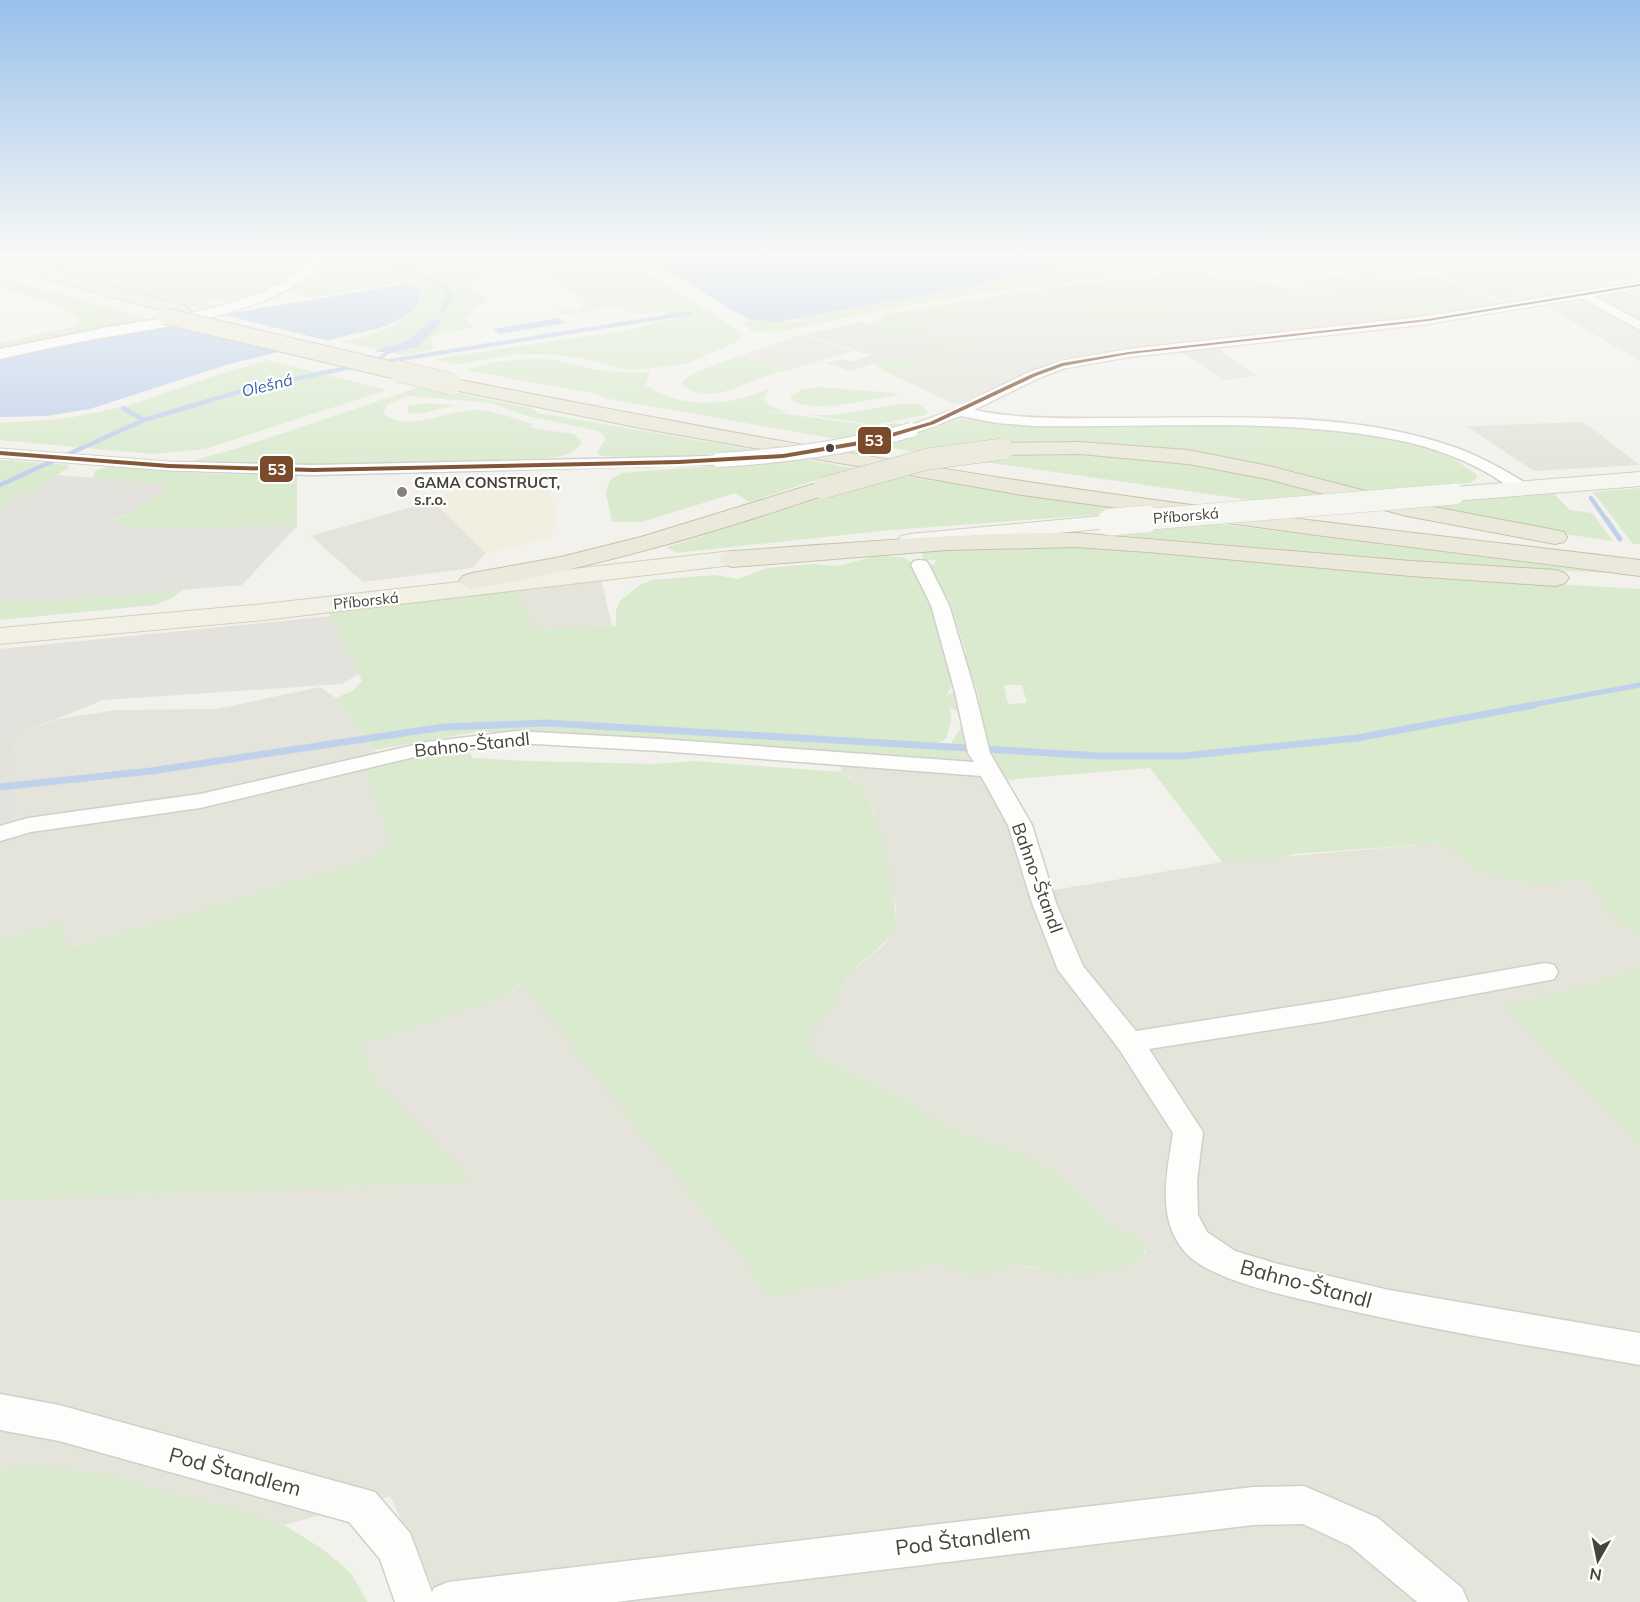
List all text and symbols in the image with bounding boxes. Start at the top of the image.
water label: Olešná [239,369,295,401]
line badge: 53 [857,426,892,455]
text: 53 [864,430,884,450]
unlabelled marker [824,442,836,454]
line badge: 53 [259,455,294,483]
text: 53 [267,459,287,479]
place label: GAMA CONSTRUCT, s.r.o. [414,473,560,509]
marker: GAMA CONSTRUCT, s.r.o. [395,485,409,499]
street label: Příborská [1152,503,1220,528]
street label: Příborská [332,588,400,613]
street label: Bahno-Štandl [413,727,531,762]
street label: Bahno-Štandl [1007,819,1068,936]
street label: Bahno-Štandl [1238,1253,1375,1313]
street label: Pod Štandlem [166,1441,304,1501]
street label: Pod Štandlem [894,1518,1032,1560]
north arrow [1568,1530,1628,1590]
text: N [1588,1564,1603,1586]

